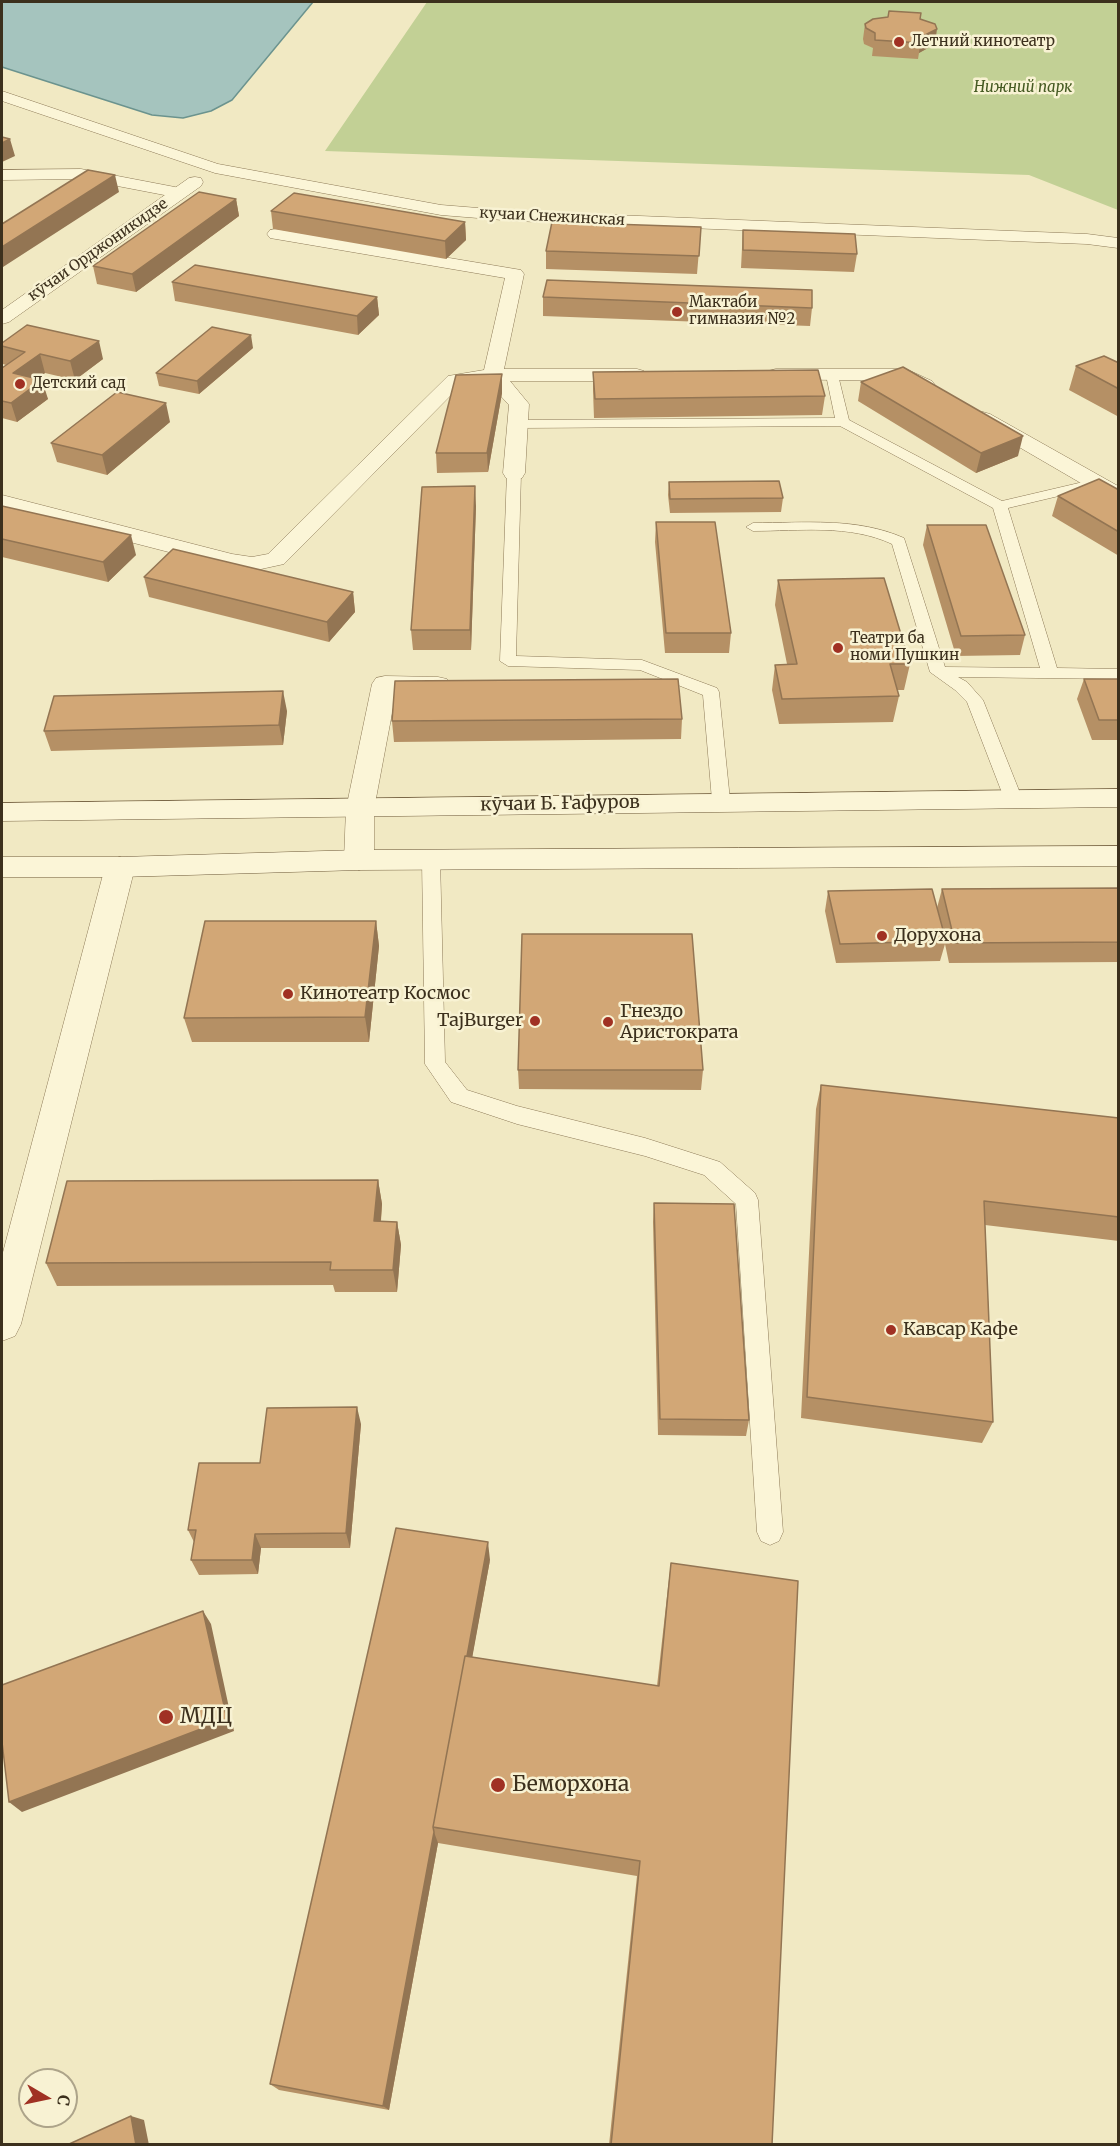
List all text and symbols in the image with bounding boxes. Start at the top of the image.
place label: Летний кинотеатр [911,33,1055,51]
marker: Летний кинотеатр [892,35,906,49]
park label: Нижний парк [974,79,1072,97]
street label: кӯчаи Орджоникидзе [25,195,171,305]
street label: кучаи Снежинская [479,204,625,230]
place label: Мактаби гимназия №2 [689,294,796,329]
marker: Мактаби гимназия №2 [670,305,684,319]
place label: Детский сад [32,375,126,393]
marker: Детский сад [13,377,27,391]
place label: Театри ба номи Пушкин [850,630,959,665]
marker: Театри ба номи Пушкин [831,641,845,655]
street label: кӯчаи Б. Ғафуров [480,792,640,816]
place label: Дорухона [894,925,981,947]
marker: Дорухона [875,929,889,943]
place label: Кинотеатр Космос [300,983,470,1005]
marker: Кинотеатр Космос [281,987,295,1001]
place label: Гнездо Аристократа [620,1001,738,1044]
place label: TajBurger [437,1010,523,1032]
marker: TajBurger [528,1014,542,1028]
marker: Гнездо Аристократа [601,1015,615,1029]
place label: Кавсар Кафе [903,1319,1018,1341]
marker: Кавсар Кафе [884,1323,898,1337]
place label: МДЦ [180,1704,233,1730]
marker: МДЦ [157,1708,175,1726]
place label: Беморхона [512,1772,629,1798]
marker: Беморхона [489,1776,507,1794]
north arrow [18,2068,78,2128]
text: С [53,2094,75,2107]

